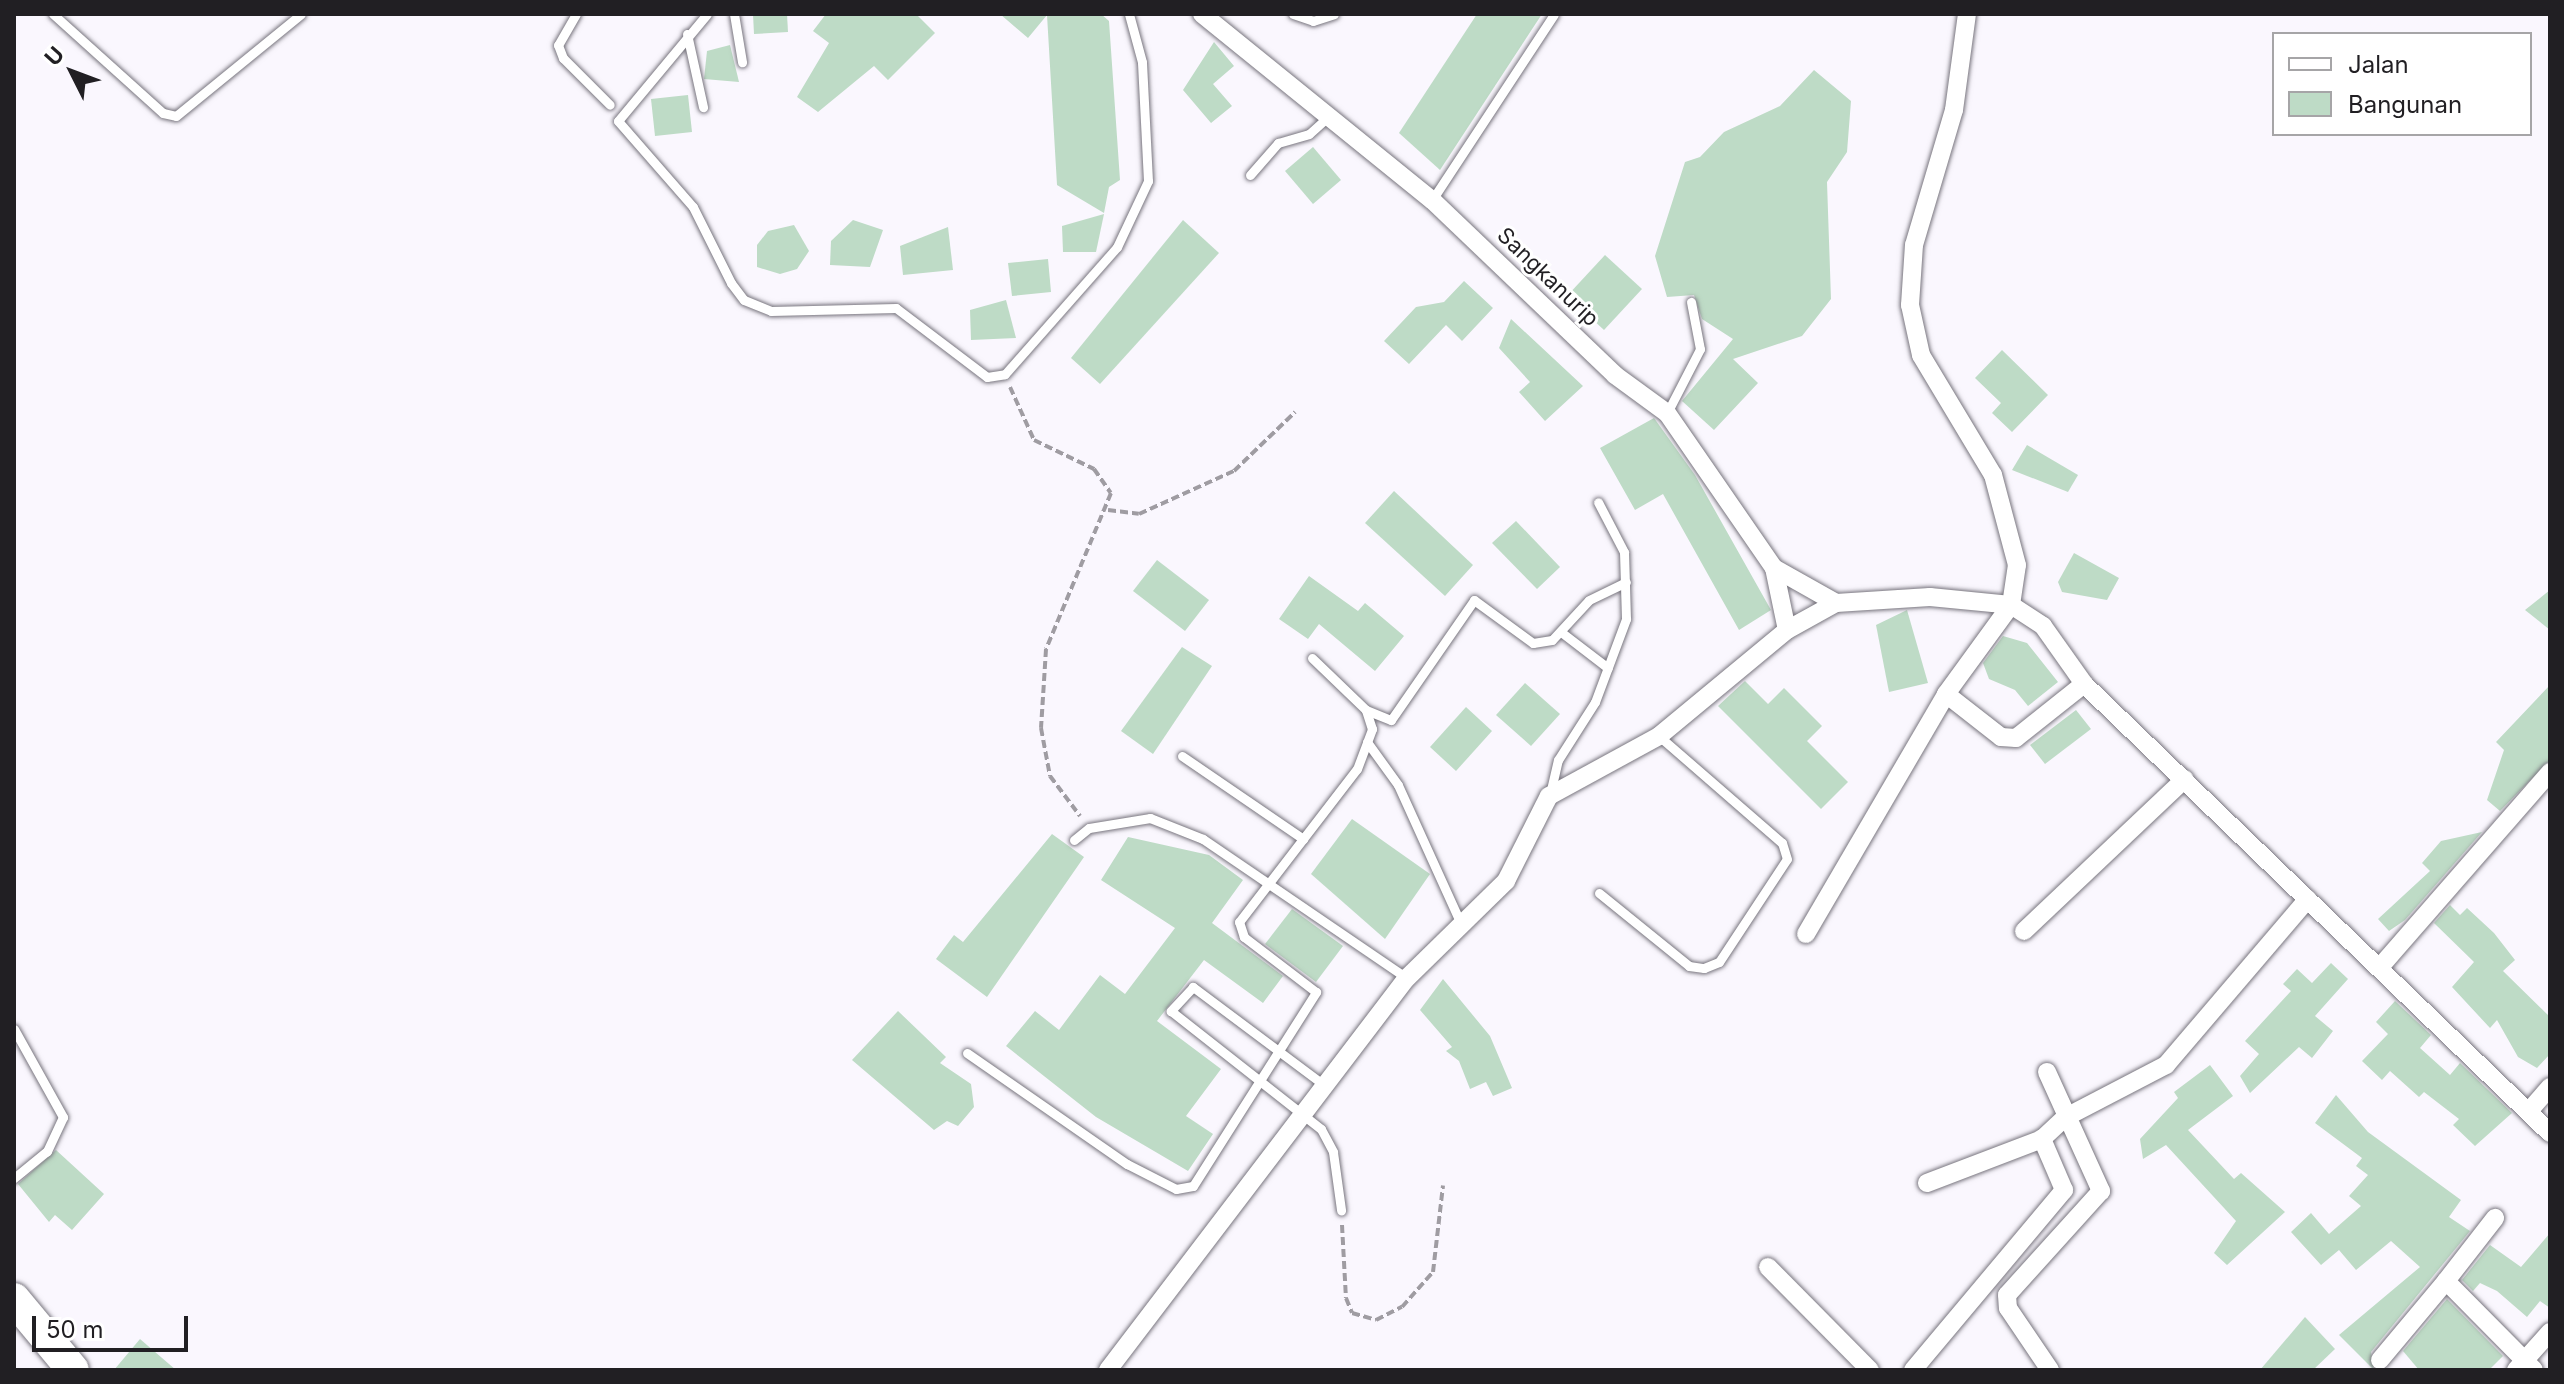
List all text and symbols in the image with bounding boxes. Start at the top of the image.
north arrow [32,32,112,112]
legend [2272,32,2532,136]
text: U [39,41,69,71]
text: Jalan [2348,50,2409,79]
text: Bangunan [2348,90,2462,119]
street label: Sangkanurip [1492,222,1604,332]
scale bar [36,1300,192,1350]
text: 50 m [46,1315,104,1344]

